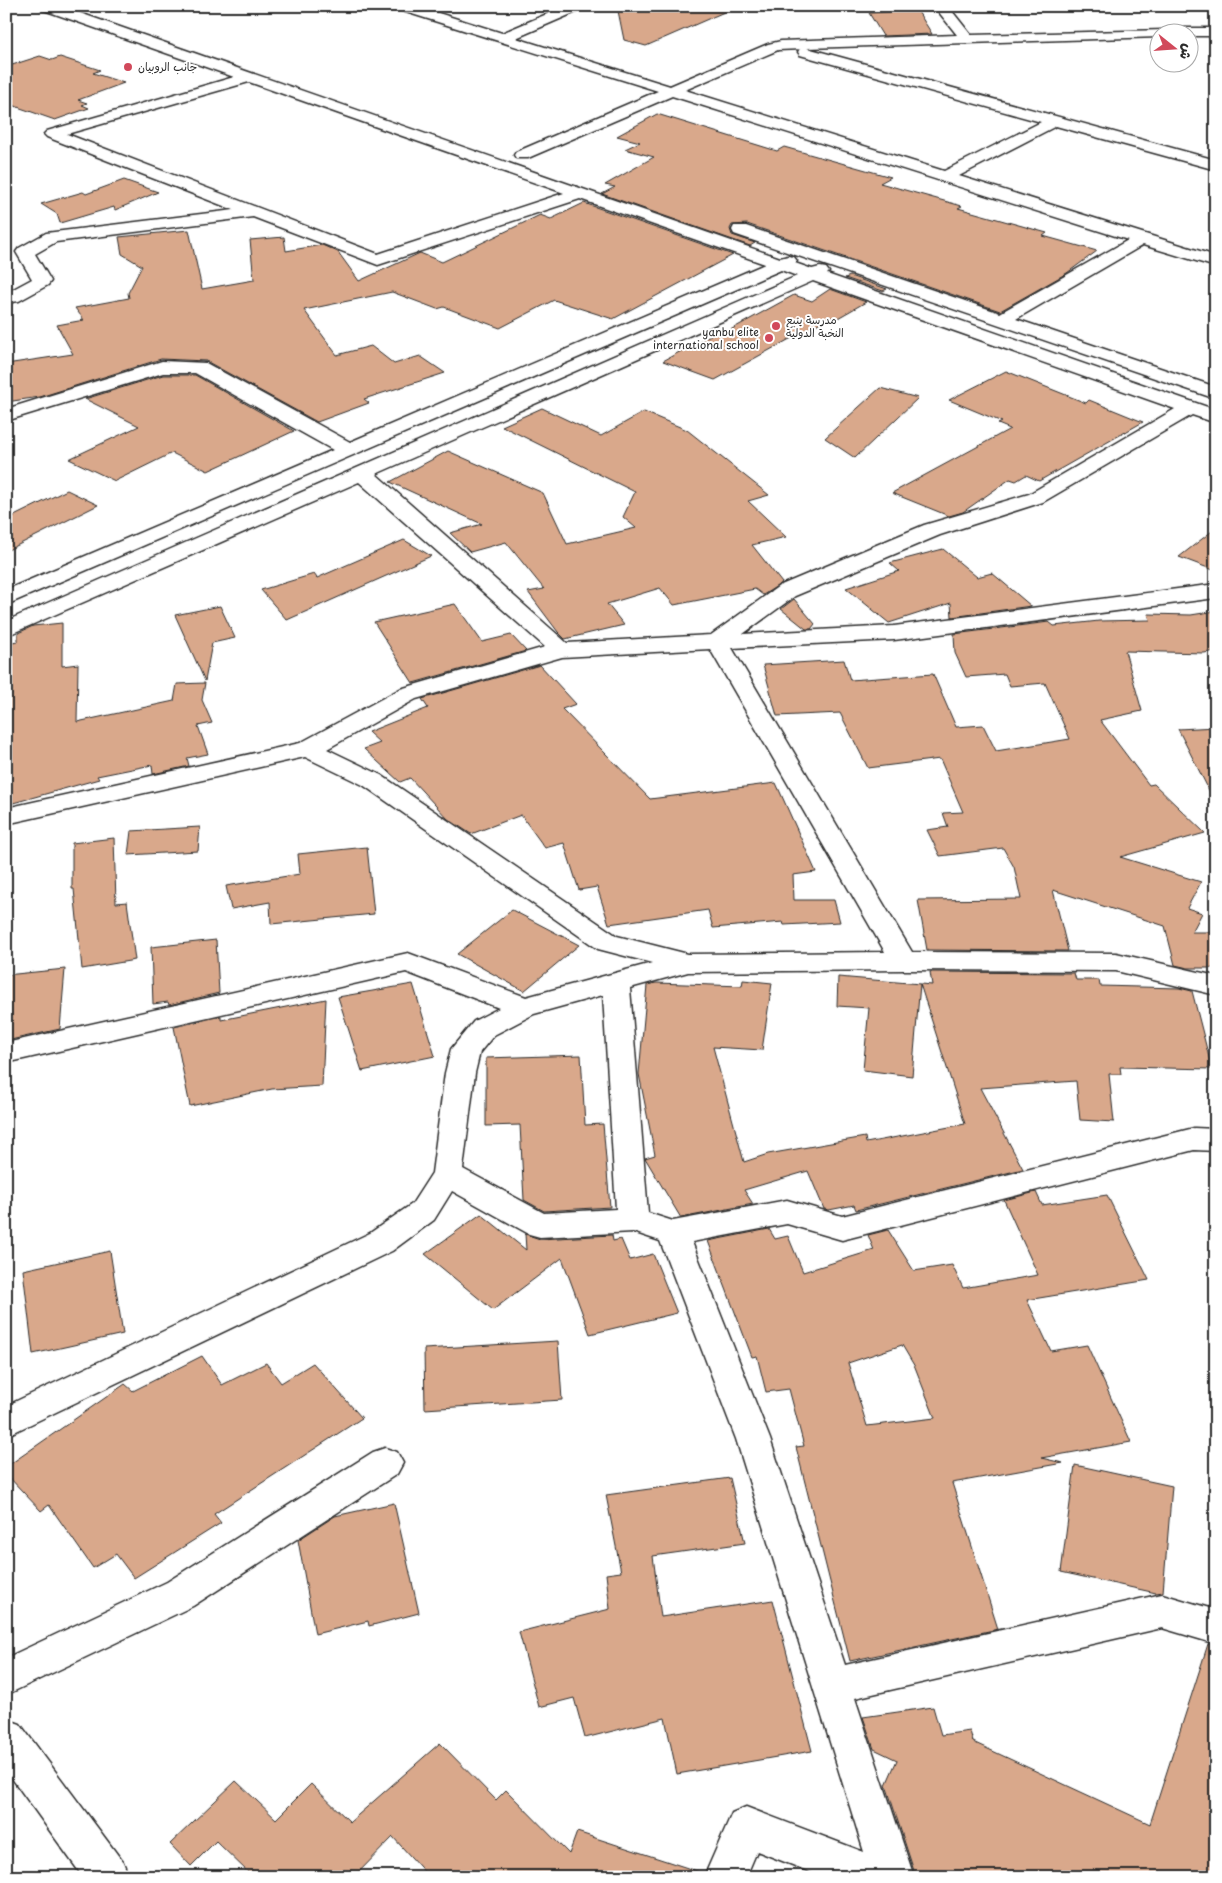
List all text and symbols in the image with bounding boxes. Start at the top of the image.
north arrow [1150,22,1200,72]
text: ش [1175,42,1199,62]
place label: جانب الروبيان [138,58,197,75]
marker: جانب الروبيان [122,61,134,73]
place label: مدرسة ينبع النخبة الدولية [786,311,844,341]
marker: مدرسة ينبع النخبة الدولية [770,320,782,332]
place label: yanbu elite international school [653,323,759,353]
marker: yanbu elite international school [763,332,775,344]

